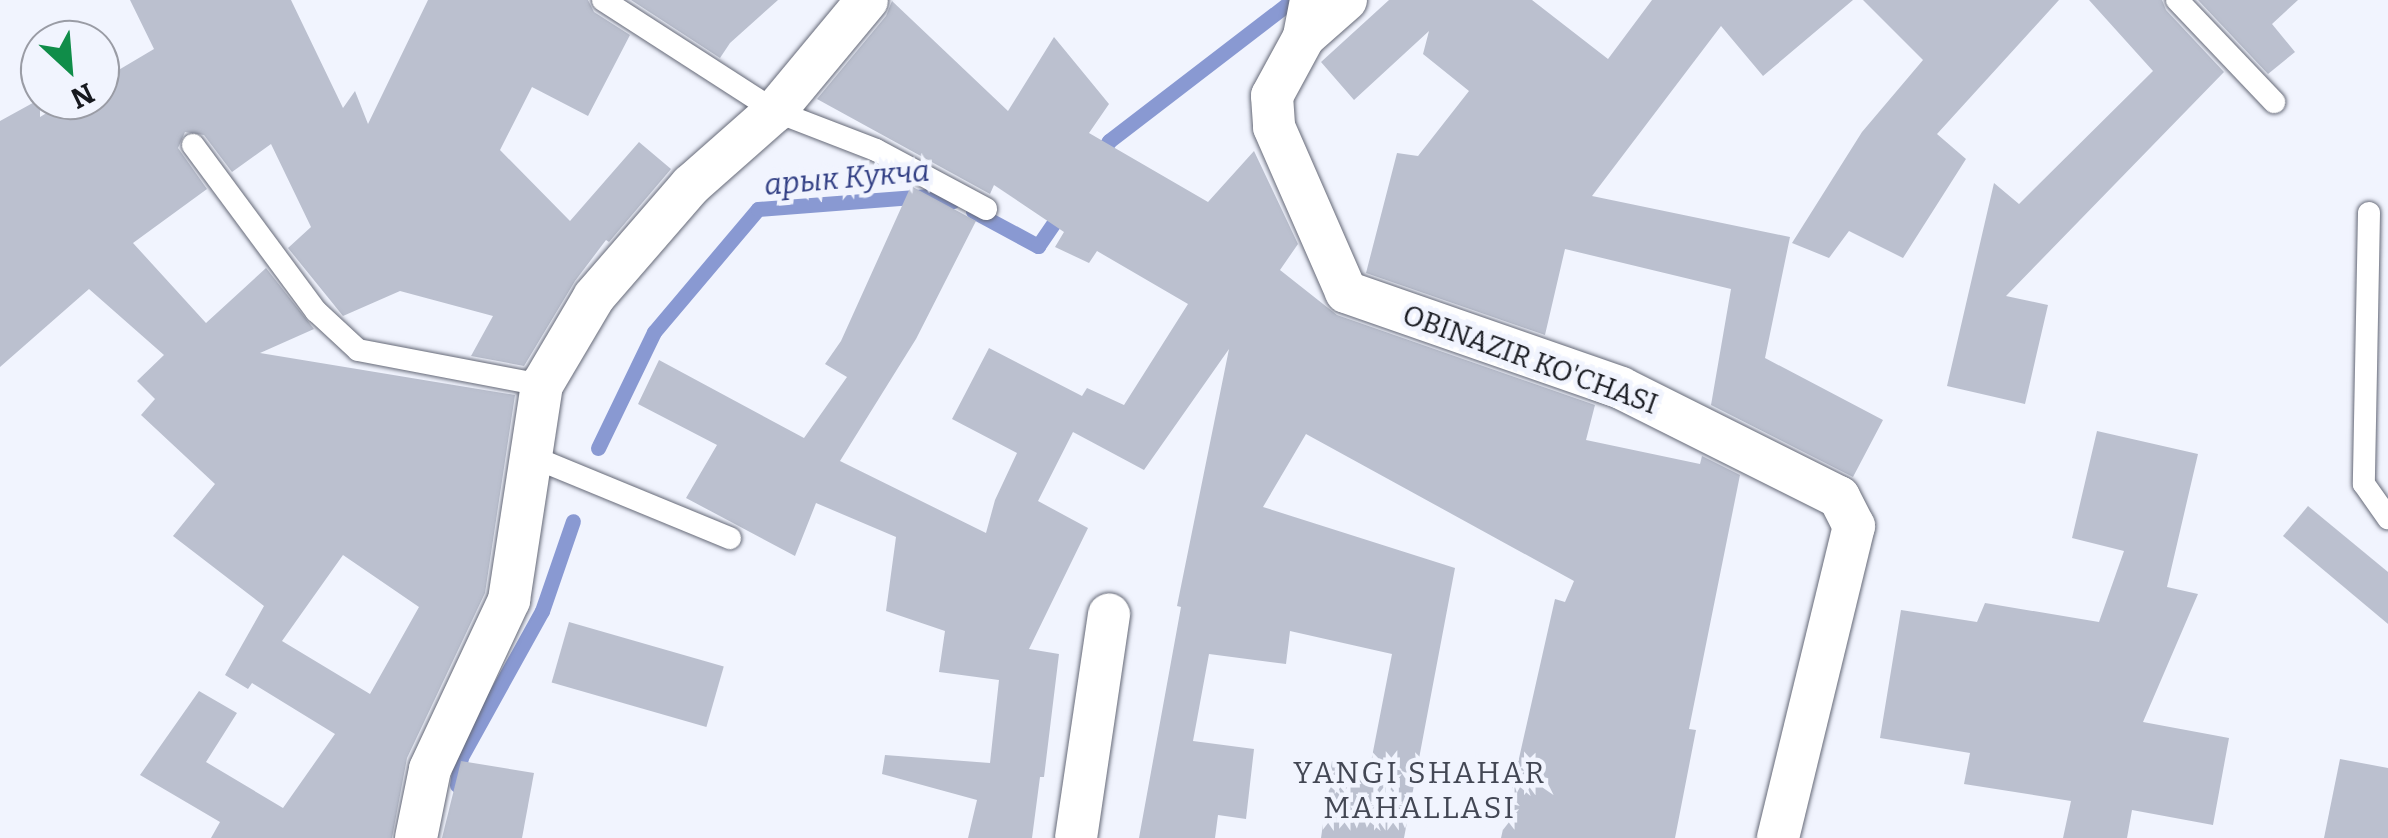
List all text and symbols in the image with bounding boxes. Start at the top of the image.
north arrow [20,20,120,120]
text: N [66,76,99,115]
water label: арык Кукча [763,153,931,203]
street label: OBINAZIR KO'CHASI [1398,298,1662,422]
district label: YANGI SHAHAR MAHALLASI [1293,755,1547,826]

